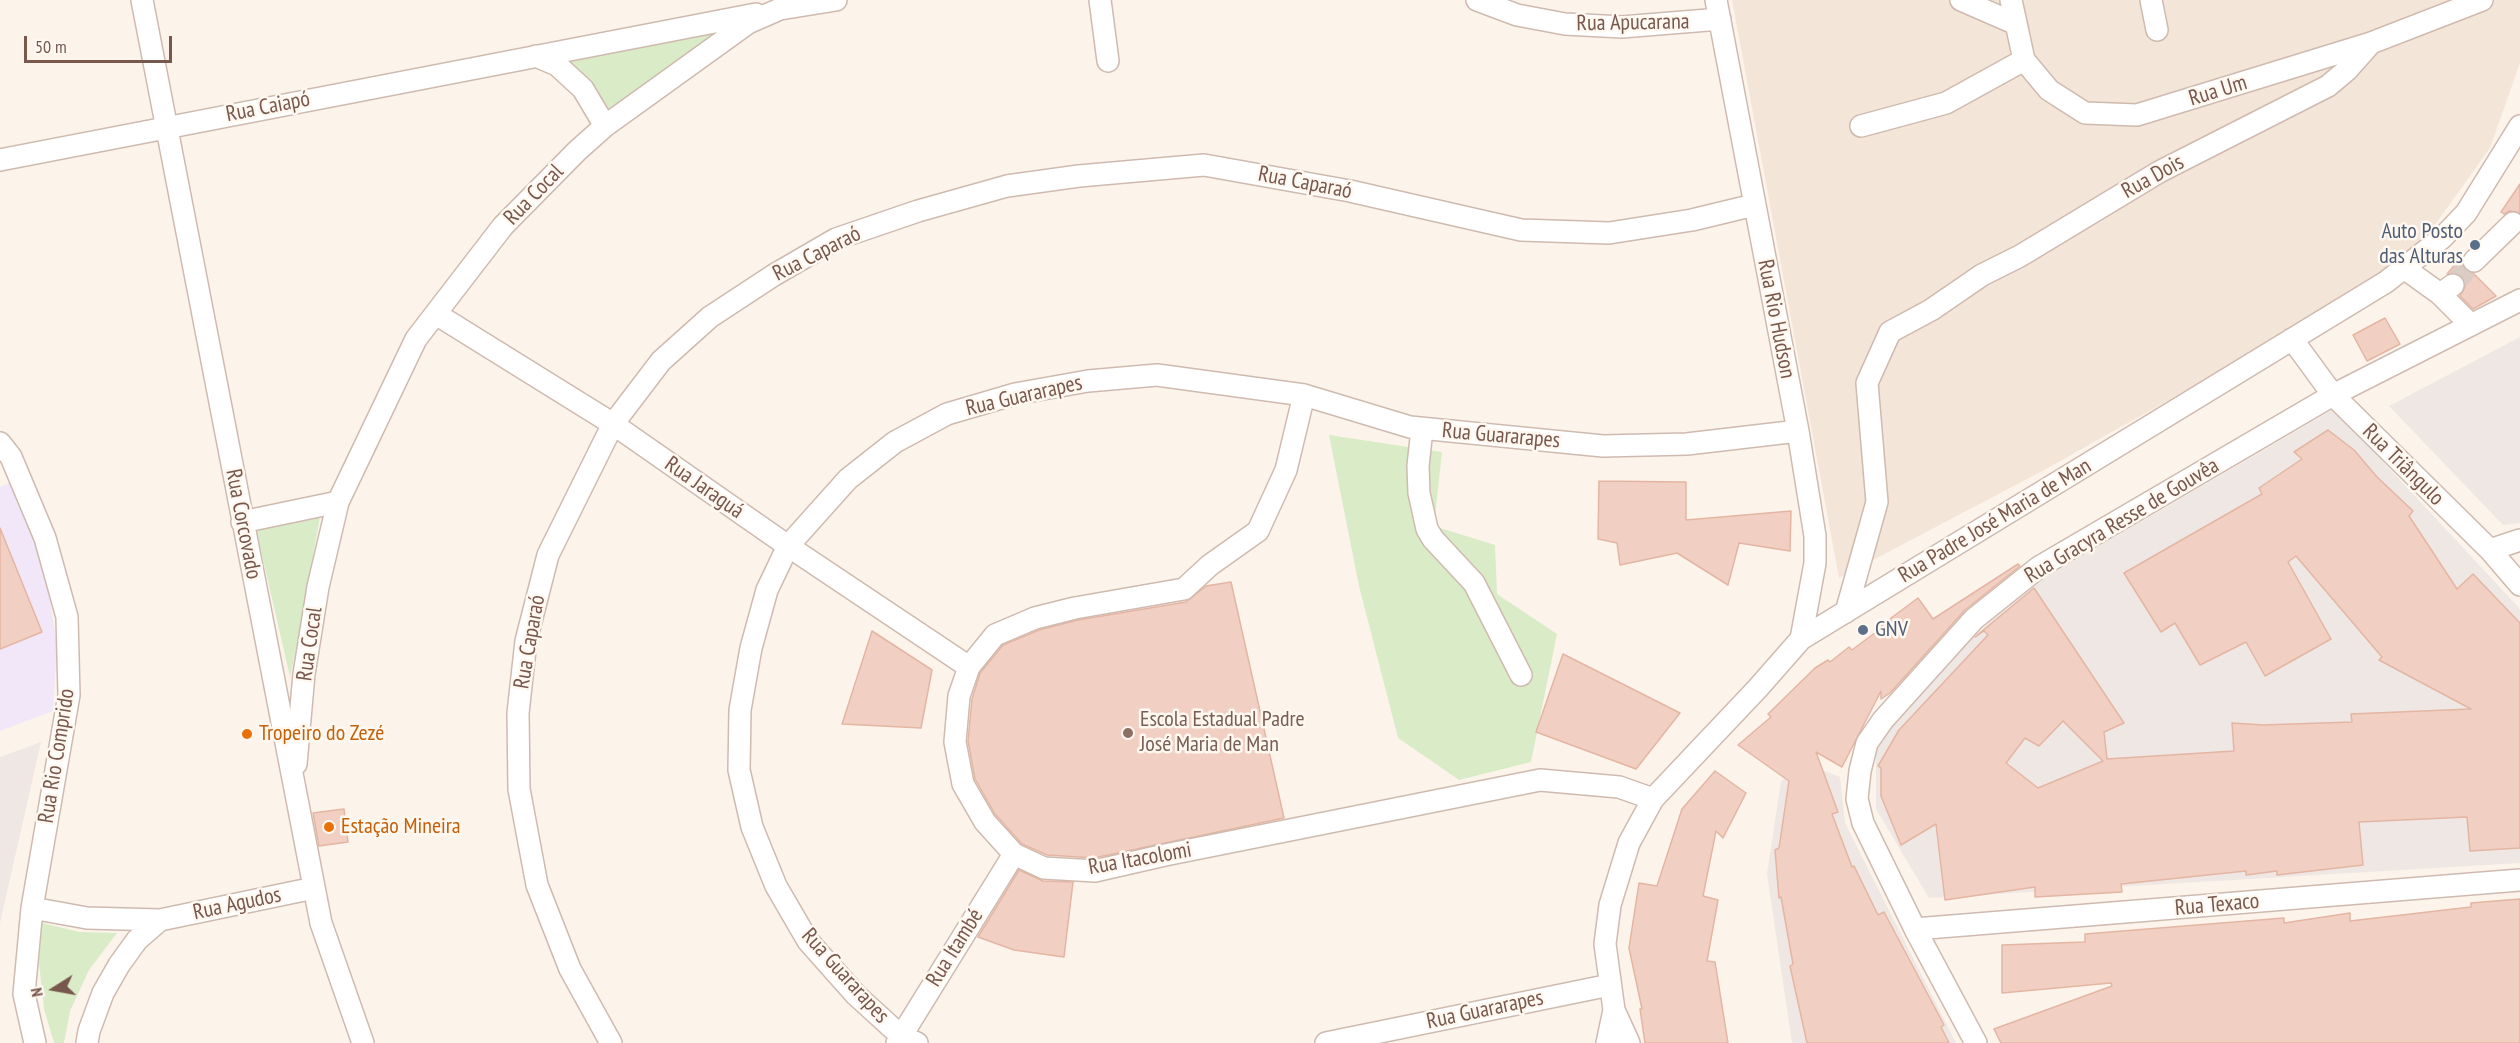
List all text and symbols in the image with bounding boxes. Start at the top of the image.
street label: Rua Apucarana [1576,9,1690,37]
scale bar [27,24,176,62]
text: 50 m [35,35,67,58]
street label: Rua Um [2186,70,2250,112]
street label: Rua Caiapó [224,86,312,128]
street label: Rua Dois [2117,149,2189,205]
street label: Rua Cocal [499,159,569,231]
street label: Rua Caparaó [1256,161,1354,205]
place label: Auto Posto das Alturas [2379,219,2463,270]
street label: Rua Caparaó [769,221,865,287]
marker: Auto Posto das Alturas [2468,238,2482,252]
street label: Rua Rio Hudson [1752,257,1800,381]
street label: Rua Guararapes [963,370,1085,422]
street label: Rua Guararapes [1441,418,1561,454]
street label: Rua Triângulo [2357,419,2449,511]
street label: Rua Jaraguá [659,451,749,525]
street label: Rua Padre José Maria de Man [1894,453,2096,589]
street label: Rua Gracyra Resse de Gouvêa [2020,453,2224,589]
street label: Rua Corcovado [219,467,267,581]
street label: Rua Caparaó [509,593,551,691]
street label: Rua Cocal [292,605,328,683]
place label: GNV [1875,617,1908,643]
marker: GNV [1856,623,1870,637]
street label: Rua Rio Comprido [33,687,81,825]
place label: Escola Estadual Padre José Maria de Man [1140,707,1305,758]
place label: Tropeiro do Zezé [259,721,384,747]
marker: Escola Estadual Padre José Maria de Man [1121,726,1135,740]
marker: Tropeiro do Zezé [240,727,254,741]
place label: Estação Mineira [341,814,461,840]
marker: Estação Mineira [322,820,336,834]
street label: Rua Itacolomi [1086,837,1194,881]
street label: Rua Agudos [191,882,283,926]
street label: Rua Texaco [2174,888,2260,922]
street label: Rua Itambé [921,904,989,992]
street label: Rua Guararapes [796,923,894,1029]
north arrow [24,959,84,1019]
street label: Rua Guararapes [1424,985,1546,1035]
text: N [26,986,47,999]

